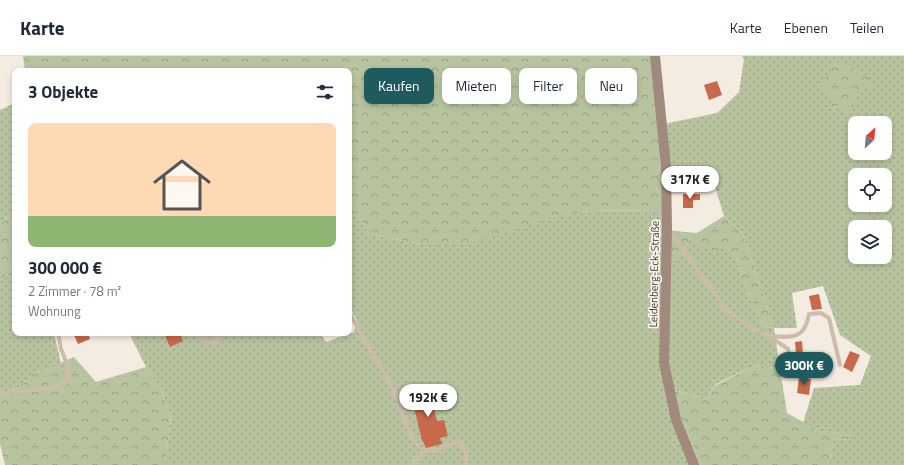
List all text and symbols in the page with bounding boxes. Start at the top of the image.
text: Karte [20,13,65,42]
text: Karte [730,17,762,38]
text: Ebenen [784,17,828,38]
text: Teilen [850,17,884,38]
chip: Kaufen [364,68,434,104]
chip: Mieten [442,68,511,104]
chip: Filter [519,68,577,104]
chip: Neu [585,68,637,104]
text: 3 Objekte [28,79,98,105]
icon: filters [314,81,336,103]
north arrow [848,116,892,160]
map controls [848,116,892,264]
icon: home [146,149,218,221]
pin: 317K € [657,166,723,200]
button: locate [848,168,892,212]
text: 317K € [670,169,710,189]
street label: Leidenberg-Eck-Straße [645,220,663,328]
button: layers [848,220,892,264]
text: 300 000 € [28,255,102,281]
text: 2 Zimmer · 78 m² [28,281,121,301]
text: Wohnung [28,301,81,321]
pin: 300K € [771,352,837,386]
text: 300K € [784,355,824,375]
pin: 192K € [395,384,461,418]
text: 192K € [408,387,448,407]

